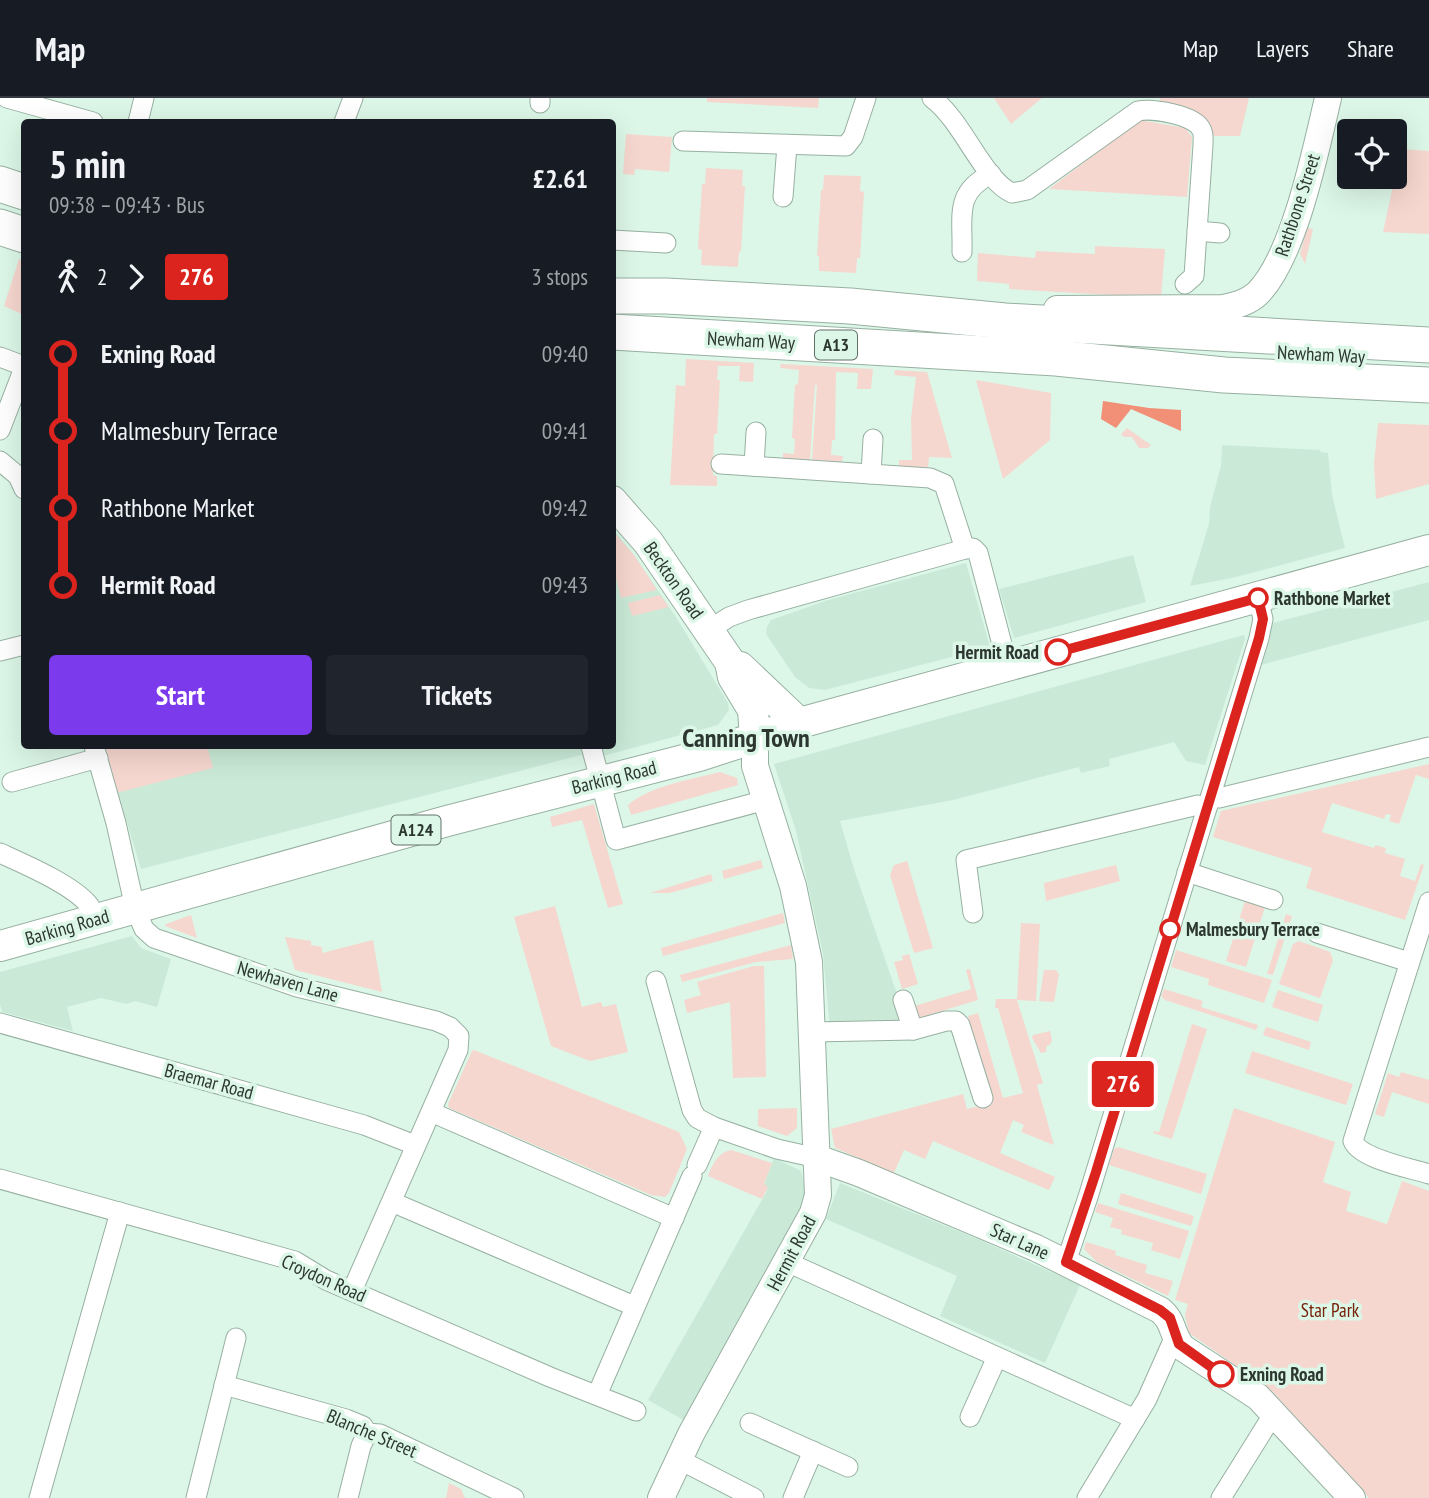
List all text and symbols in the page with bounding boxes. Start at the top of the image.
text: Map [35,27,85,70]
text: Map [1183,33,1218,64]
text: Layers [1256,33,1309,64]
text: Share [1347,33,1394,64]
map controls [1337,119,1407,189]
button: locate [1337,119,1407,189]
text: 5 min [49,139,126,188]
street label: Rathbone Street [1269,150,1325,259]
text: £2.61 [533,162,588,195]
text: 09:38 – 09:43 · Bus [49,190,205,219]
icon: walk [49,258,87,296]
icon: forward [117,258,155,296]
text: 276 [179,261,214,292]
text: 2 [97,262,107,291]
text: 3 stops [531,262,588,291]
street label: Newham Way [706,326,796,354]
road number: A13 [815,330,857,360]
text: Exning Road [101,337,216,370]
text: 09:40 [542,339,588,368]
street label: Newham Way [1276,340,1366,368]
text: Malmesbury Terrace [101,414,278,447]
text: 09:41 [542,416,588,445]
text: Rathbone Market [101,491,254,524]
text: 09:42 [542,493,588,522]
street label: Beckton Road [639,537,709,623]
text: Hermit Road [101,568,216,601]
text: 09:43 [542,570,588,599]
place label: Rathbone Market [1274,586,1391,610]
marker: Rathbone Market [1248,588,1268,608]
marker: Hermit Road [1045,639,1071,665]
place label: Hermit Road [955,640,1039,664]
button: Start [49,655,312,735]
button: Tickets [326,655,588,735]
district label: Canning Town [682,721,810,754]
street label: Barking Road [569,755,659,799]
road number: A124 [392,816,440,844]
street label: Barking Road [22,904,112,950]
place label: Malmesbury Terrace [1186,917,1320,941]
marker: Malmesbury Terrace [1160,919,1180,939]
street label: Newhaven Lane [235,955,341,1007]
street label: Braemar Road [162,1058,256,1104]
line badge: 276 [1083,1061,1163,1107]
text: 276 [1106,1068,1140,1099]
street label: Hermit Road [761,1211,821,1295]
street label: Star Lane [987,1218,1053,1265]
street label: Croydon Road [278,1249,370,1307]
park label: Star Park [1301,1298,1360,1322]
marker: Exning Road [1208,1361,1234,1387]
place label: Exning Road [1240,1362,1324,1386]
street label: Blanche Street [323,1403,421,1463]

